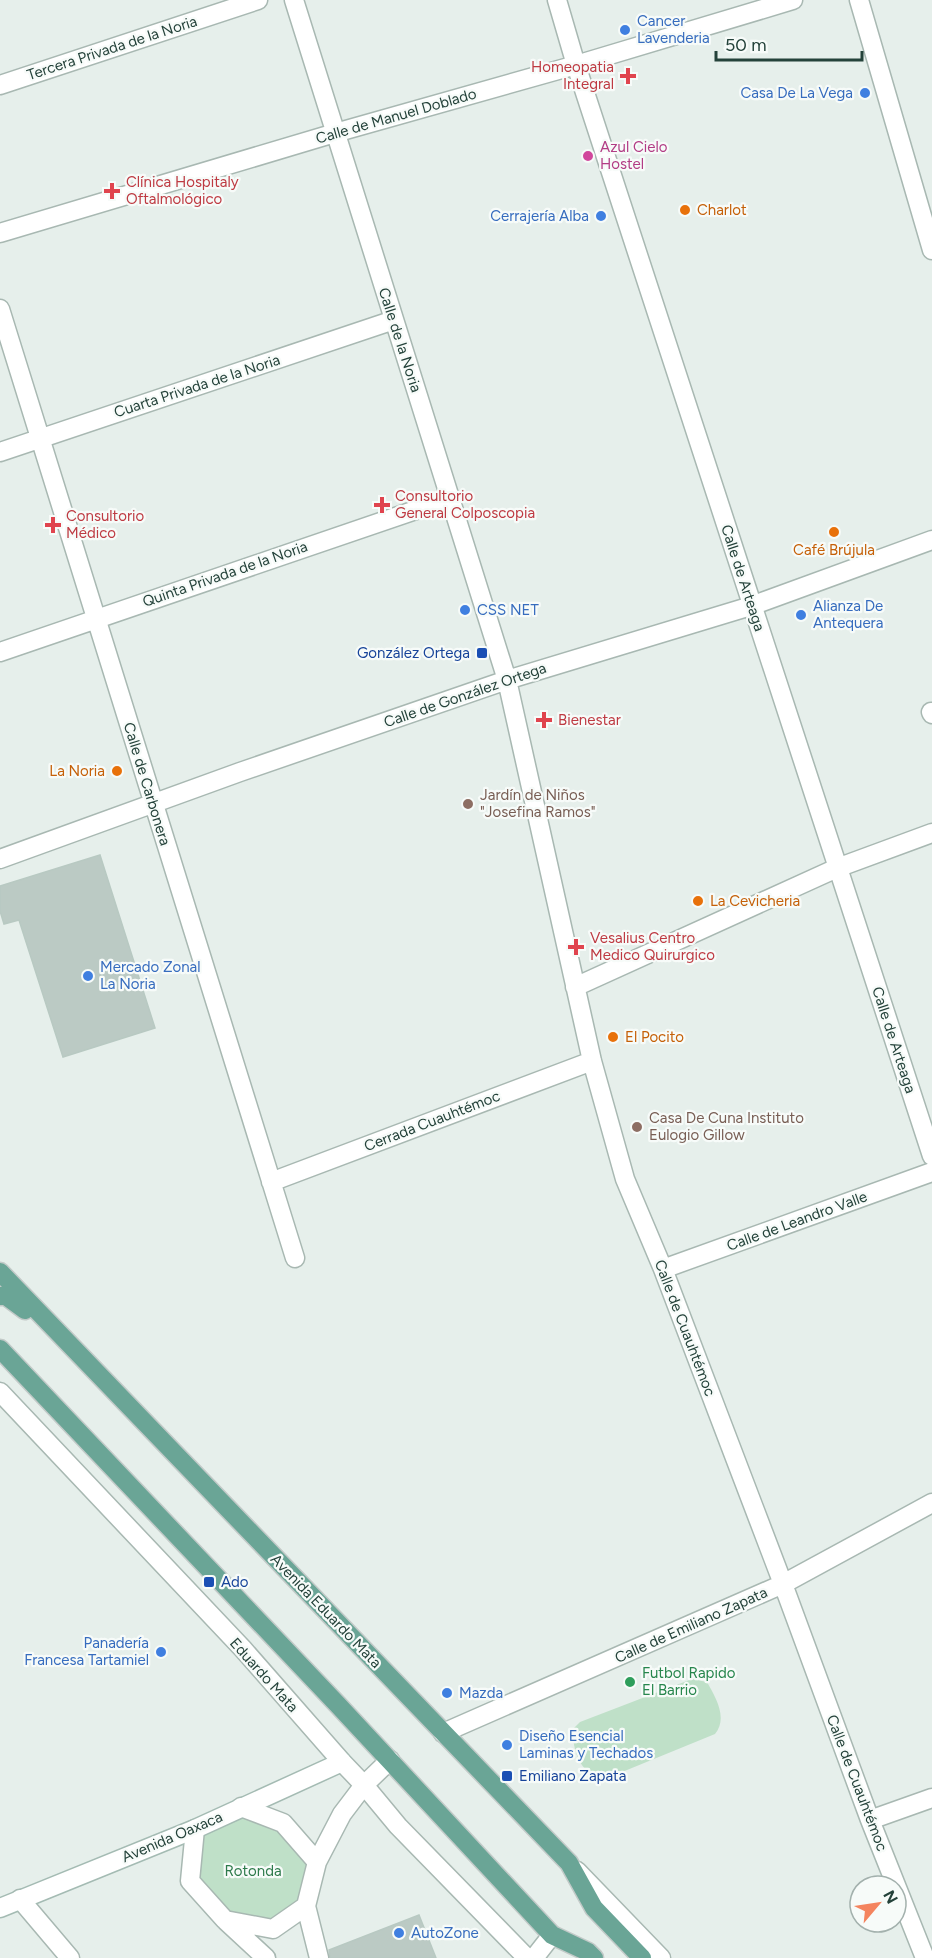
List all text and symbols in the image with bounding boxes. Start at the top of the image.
street label: Tercera Privada de la Noria [25,12,199,84]
place label: Cancer Lavenderia [637,12,710,47]
marker: Cancer Lavenderia [618,23,632,37]
scale bar [716,24,862,62]
text: 50 m [725,34,767,56]
place label: Homeopatia Integral [531,58,614,93]
marker: Homeopatia Integral [619,67,637,85]
street label: Calle de Manuel Doblado [314,84,479,148]
place label: Casa De La Vega [740,84,853,102]
marker: Casa De La Vega [858,86,872,100]
place label: Azul Cielo Hostel [600,138,668,173]
marker: Azul Cielo Hostel [581,149,595,163]
place label: Clínica Hospitaly Oftalmológico [126,173,239,208]
marker: Clínica Hospitaly Oftalmológico [103,182,121,200]
place label: Charlot [697,201,747,219]
marker: Charlot [678,203,692,217]
place label: Cerrajería Alba [490,207,589,225]
marker: Cerrajería Alba [594,209,608,223]
street label: Calle de la Noria [375,285,425,395]
street label: Cuarta Privada de la Noria [112,351,282,421]
place label: Consultorio General Colposcopia [395,487,535,522]
marker: Consultorio General Colposcopia [373,496,391,514]
place label: Consultorio Médico [66,507,144,542]
marker: Consultorio Médico [44,516,62,534]
street label: Calle de Arteaga [717,523,769,633]
marker: Café Brújula [827,525,841,539]
street label: Quinta Privada de la Noria [140,537,310,611]
place label: Café Brújula [793,541,875,559]
place label: Alianza De Antequera [813,597,883,632]
place label: CSS NET [477,601,539,619]
marker: CSS NET [458,603,472,617]
marker: Alianza De Antequera [794,608,808,622]
place label: González Ortega [357,644,470,662]
marker: González Ortega [475,646,489,660]
street label: Calle de González Ortega [381,659,549,731]
marker: Bienestar [535,711,553,729]
place label: Bienestar [558,711,621,729]
street label: Calle de Carbonera [120,720,174,848]
place label: La Noria [49,762,105,780]
marker: La Noria [110,764,124,778]
place label: Jardín de Niños "Josefina Ramos" [480,786,595,821]
marker: Jardín de Niños "Josefina Ramos" [461,797,475,811]
place label: La Cevicheria [710,892,800,910]
marker: La Cevicheria [691,894,705,908]
place label: Vesalius Centro Medico Quirurgico [590,929,715,964]
marker: Vesalius Centro Medico Quirurgico [567,938,585,956]
place label: Mercado Zonal La Noria [100,958,201,993]
marker: Mercado Zonal La Noria [81,969,95,983]
street label: Calle de Arteaga [868,985,920,1095]
place label: El Pocito [625,1028,684,1046]
marker: El Pocito [606,1030,620,1044]
street label: Cerrada Cuauhtémoc [362,1087,502,1155]
place label: Casa De Cuna Instituto Eulogio Gillow [649,1109,804,1144]
marker: Casa De Cuna Instituto Eulogio Gillow [630,1120,644,1134]
street label: Calle de Leandro Valle [724,1187,870,1255]
street label: Calle de Cuauhtémoc [651,1257,719,1399]
street label: Avenida Eduardo Mata [267,1550,385,1672]
place label: Ado [221,1573,249,1591]
marker: Ado [202,1575,216,1589]
street label: Calle de Emiliano Zapata [612,1583,770,1667]
place label: Panadería Francesa Tartamiel [24,1634,149,1669]
street label: Eduardo Mata [226,1634,302,1716]
marker: Panadería Francesa Tartamiel [154,1645,168,1659]
place label: Futbol Rapido El Barrio [642,1664,736,1699]
marker: Futbol Rapido El Barrio [623,1675,637,1689]
place label: Mazda [459,1684,503,1702]
marker: Mazda [440,1686,454,1700]
street label: Calle de Cuauhtémoc [823,1712,891,1854]
place label: Diseño Esencial Laminas y Techados [519,1727,653,1762]
marker: Diseño Esencial Laminas y Techados [500,1738,514,1752]
place label: Emiliano Zapata [519,1767,626,1785]
marker: Emiliano Zapata [500,1769,514,1783]
street label: Avenida Oaxaca [119,1808,225,1866]
park label: Rotonda [224,1862,282,1880]
north arrow [848,1874,908,1934]
text: N [879,1887,902,1907]
place label: AutoZone [411,1924,479,1942]
marker: AutoZone [392,1926,406,1940]

